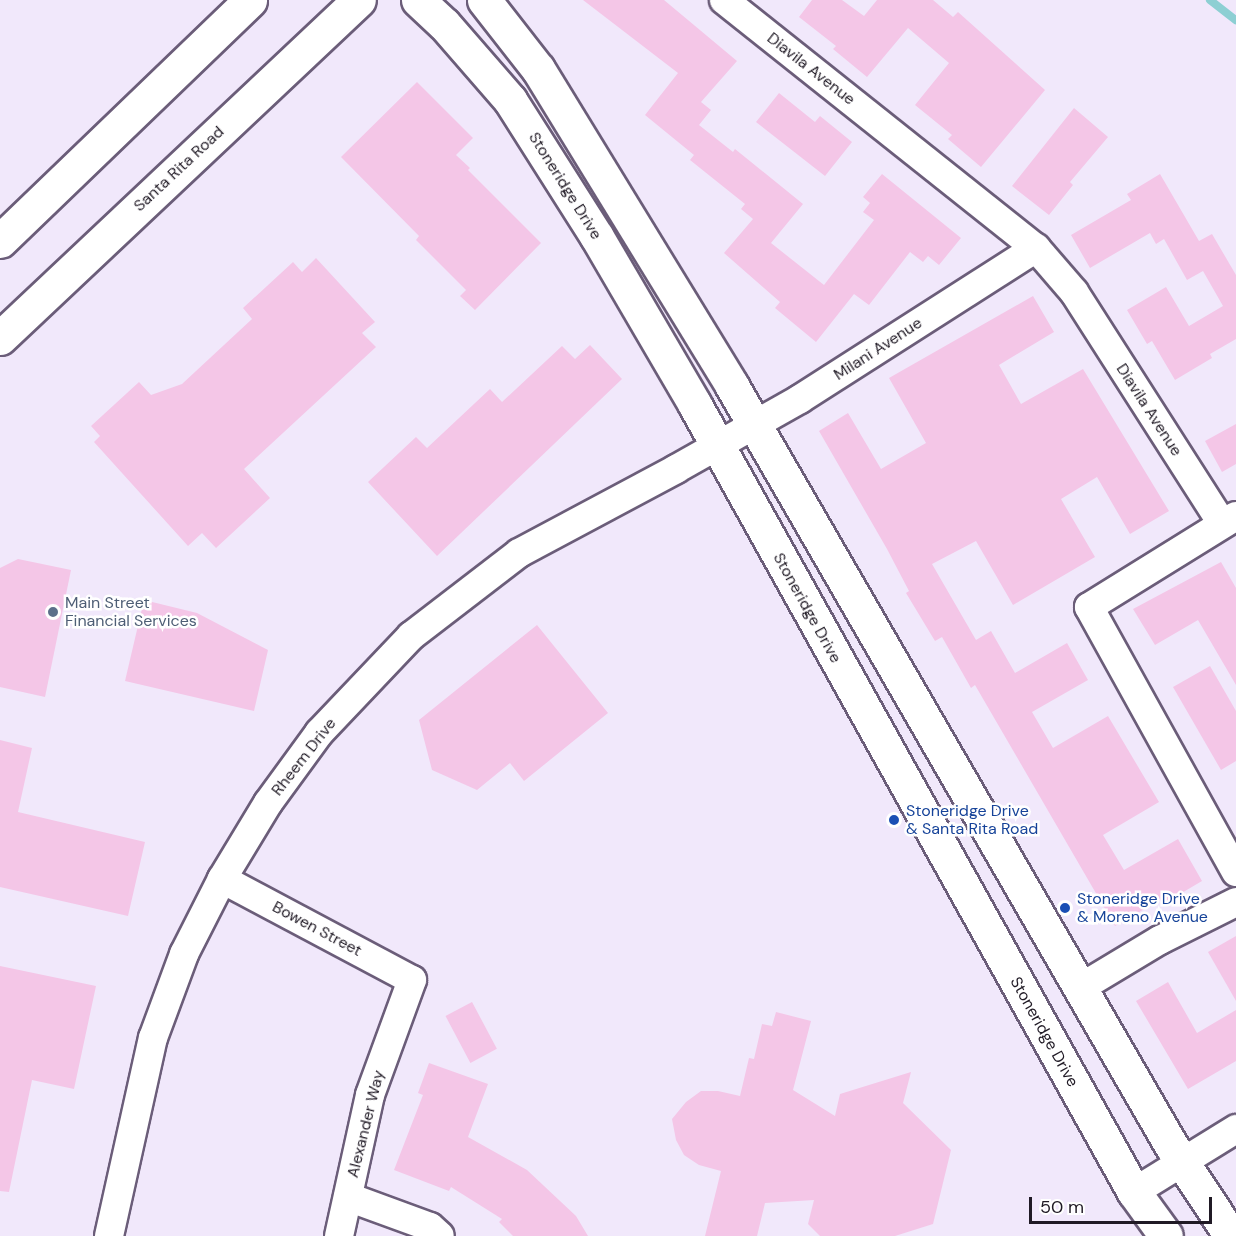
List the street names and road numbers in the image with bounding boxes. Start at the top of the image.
street label: Diavila Avenue [763,29,859,109]
street label: Santa Rita Road [130,122,228,216]
street label: Stoneridge Drive [524,129,606,243]
street label: Milani Avenue [830,313,926,385]
street label: Diavila Avenue [1112,360,1186,460]
street label: Stoneridge Drive [769,550,845,666]
street label: Rheem Drive [268,714,340,800]
street label: Bowen Street [269,897,365,961]
street label: Stoneridge Drive [1006,974,1082,1090]
street label: Alexander Way [343,1068,389,1180]

